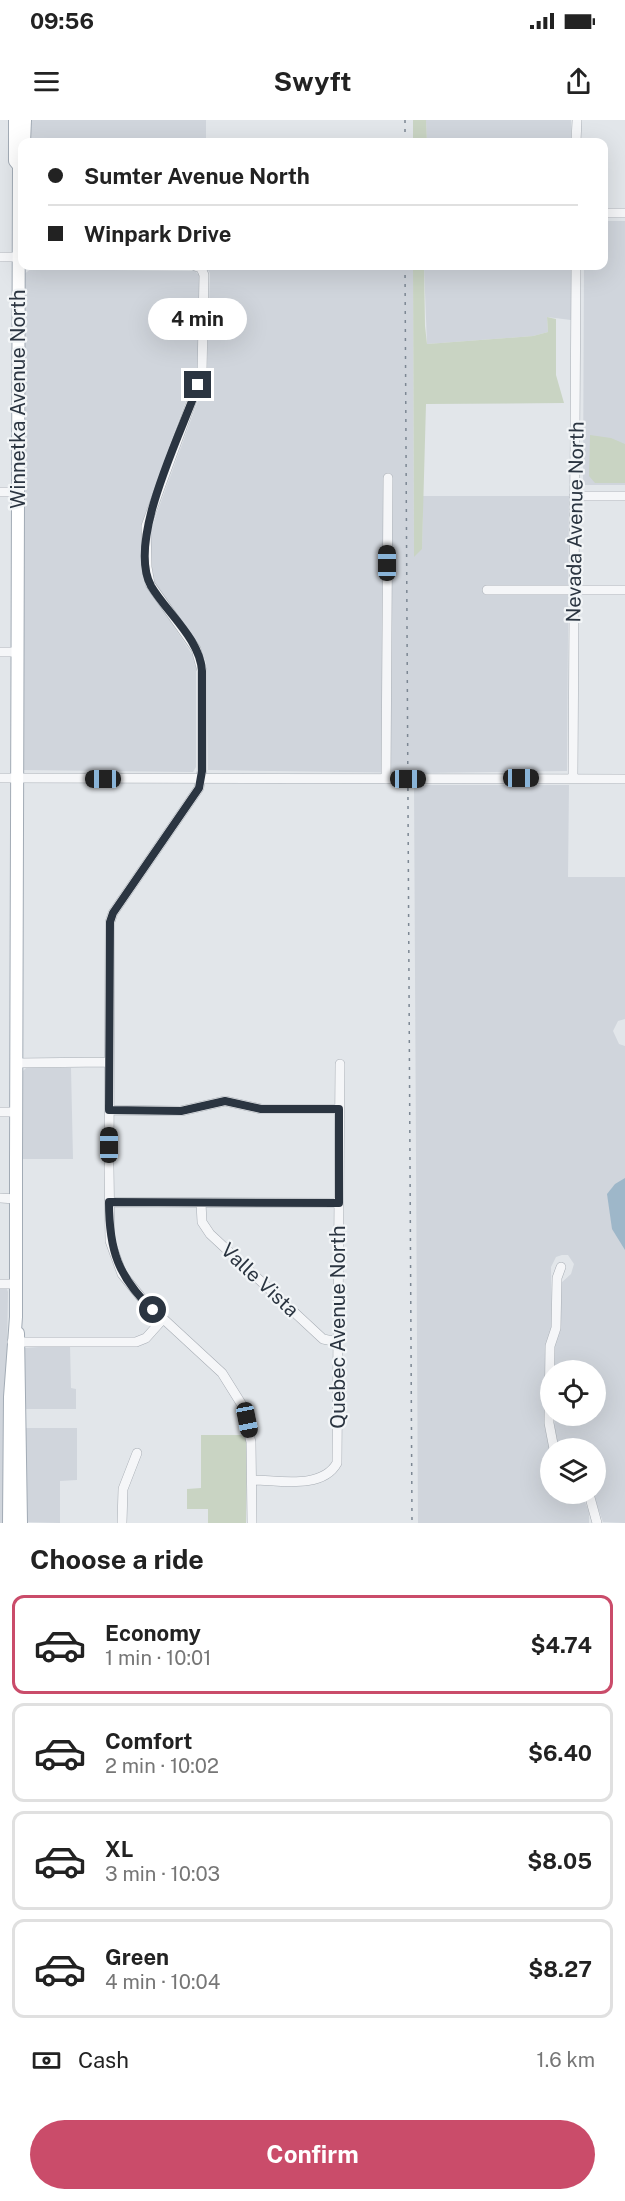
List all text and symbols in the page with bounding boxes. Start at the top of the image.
text: 09:56 [30,8,94,34]
icon: menu [30,65,63,98]
text: Swyft [274,65,351,97]
icon: share [562,65,595,98]
text: Sumter Avenue North [84,163,310,189]
text: Winpark Drive [84,221,231,247]
street label: Winnetka Avenue North [6,289,30,509]
callout: 4 min [148,298,248,340]
text: 4 min [171,307,224,331]
route end [184,371,211,398]
street label: Nevada Avenue North [561,421,589,623]
car [378,545,396,581]
car [503,769,539,787]
car [85,770,121,788]
car [390,770,426,788]
car [100,1127,118,1163]
street label: Quebec Avenue North [326,1225,350,1429]
street label: Valle Vista [216,1238,304,1322]
route start [139,1296,166,1323]
map controls [540,1360,606,1504]
button: locate [540,1360,606,1426]
car [235,1401,259,1439]
button: layers [540,1438,606,1504]
text: Choose a ride [30,1543,204,1575]
icon: car [33,1618,87,1672]
text: Economy [105,1620,201,1646]
text: $4.74 [531,1632,592,1658]
text: 1 min · 10:01 [105,1646,211,1670]
icon: car [33,1726,87,1780]
text: Comfort [105,1728,192,1754]
text: $6.40 [528,1740,592,1766]
text: 2 min · 10:02 [105,1754,219,1778]
icon: car [33,1834,87,1888]
text: XL [105,1836,133,1862]
text: $8.05 [527,1848,592,1874]
text: 3 min · 10:03 [105,1862,220,1886]
icon: car [33,1942,87,1996]
text: Green [105,1944,169,1970]
text: $8.27 [528,1956,592,1982]
text: 4 min · 10:04 [105,1970,220,1994]
icon: cash [30,2044,63,2077]
text: Cash [78,2047,129,2073]
text: 1.6 km [537,2048,595,2072]
button: Confirm [30,2120,595,2189]

